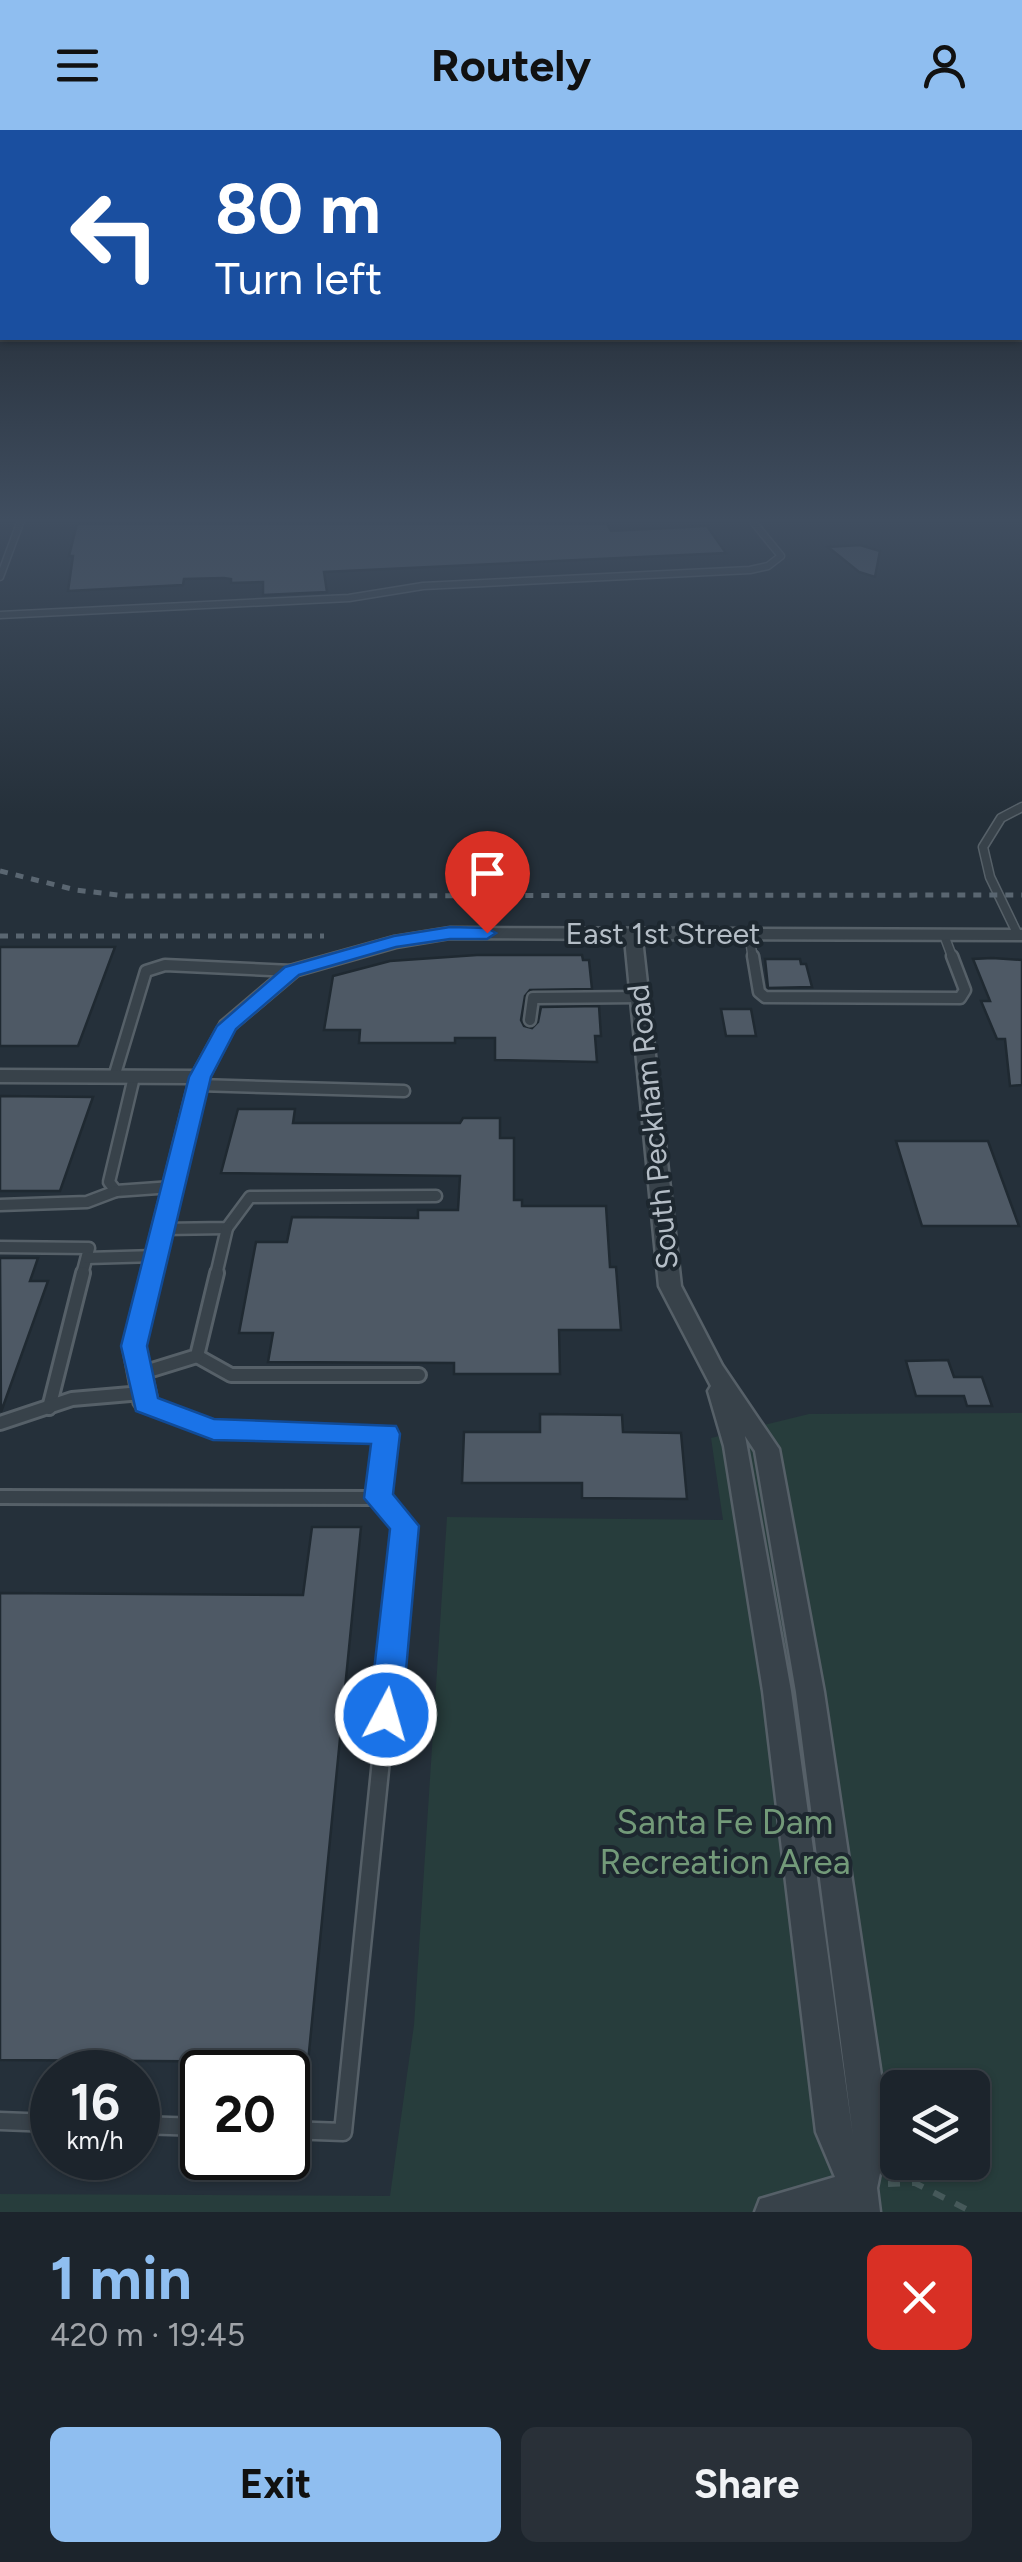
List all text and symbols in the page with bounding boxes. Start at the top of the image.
icon: menu [50,38,105,93]
text: Routely [431,38,591,92]
icon: person [917,38,972,93]
text: 80 m [215,166,381,251]
icon: left [50,170,180,300]
text: Turn left [215,251,382,305]
pin [445,831,530,934]
icon: arrive [460,846,515,901]
street label: East 1st Street [566,915,760,952]
street label: South Peckham Road [619,983,686,1271]
position arrow [334,1663,438,1767]
park label: Santa Fe Dam Recreation Area [599,1801,851,1883]
speed limit sign: 20 [180,2050,310,2180]
map controls [880,2070,990,2180]
button: layers [880,2070,990,2180]
text: 16 [70,2072,120,2133]
text: km/h [66,2125,124,2155]
text: 1 min [50,2242,192,2314]
button: close [867,2245,972,2350]
text: 420 m · 19:45 [50,2316,245,2354]
button: Exit [50,2427,501,2542]
button: Share [521,2427,972,2542]

